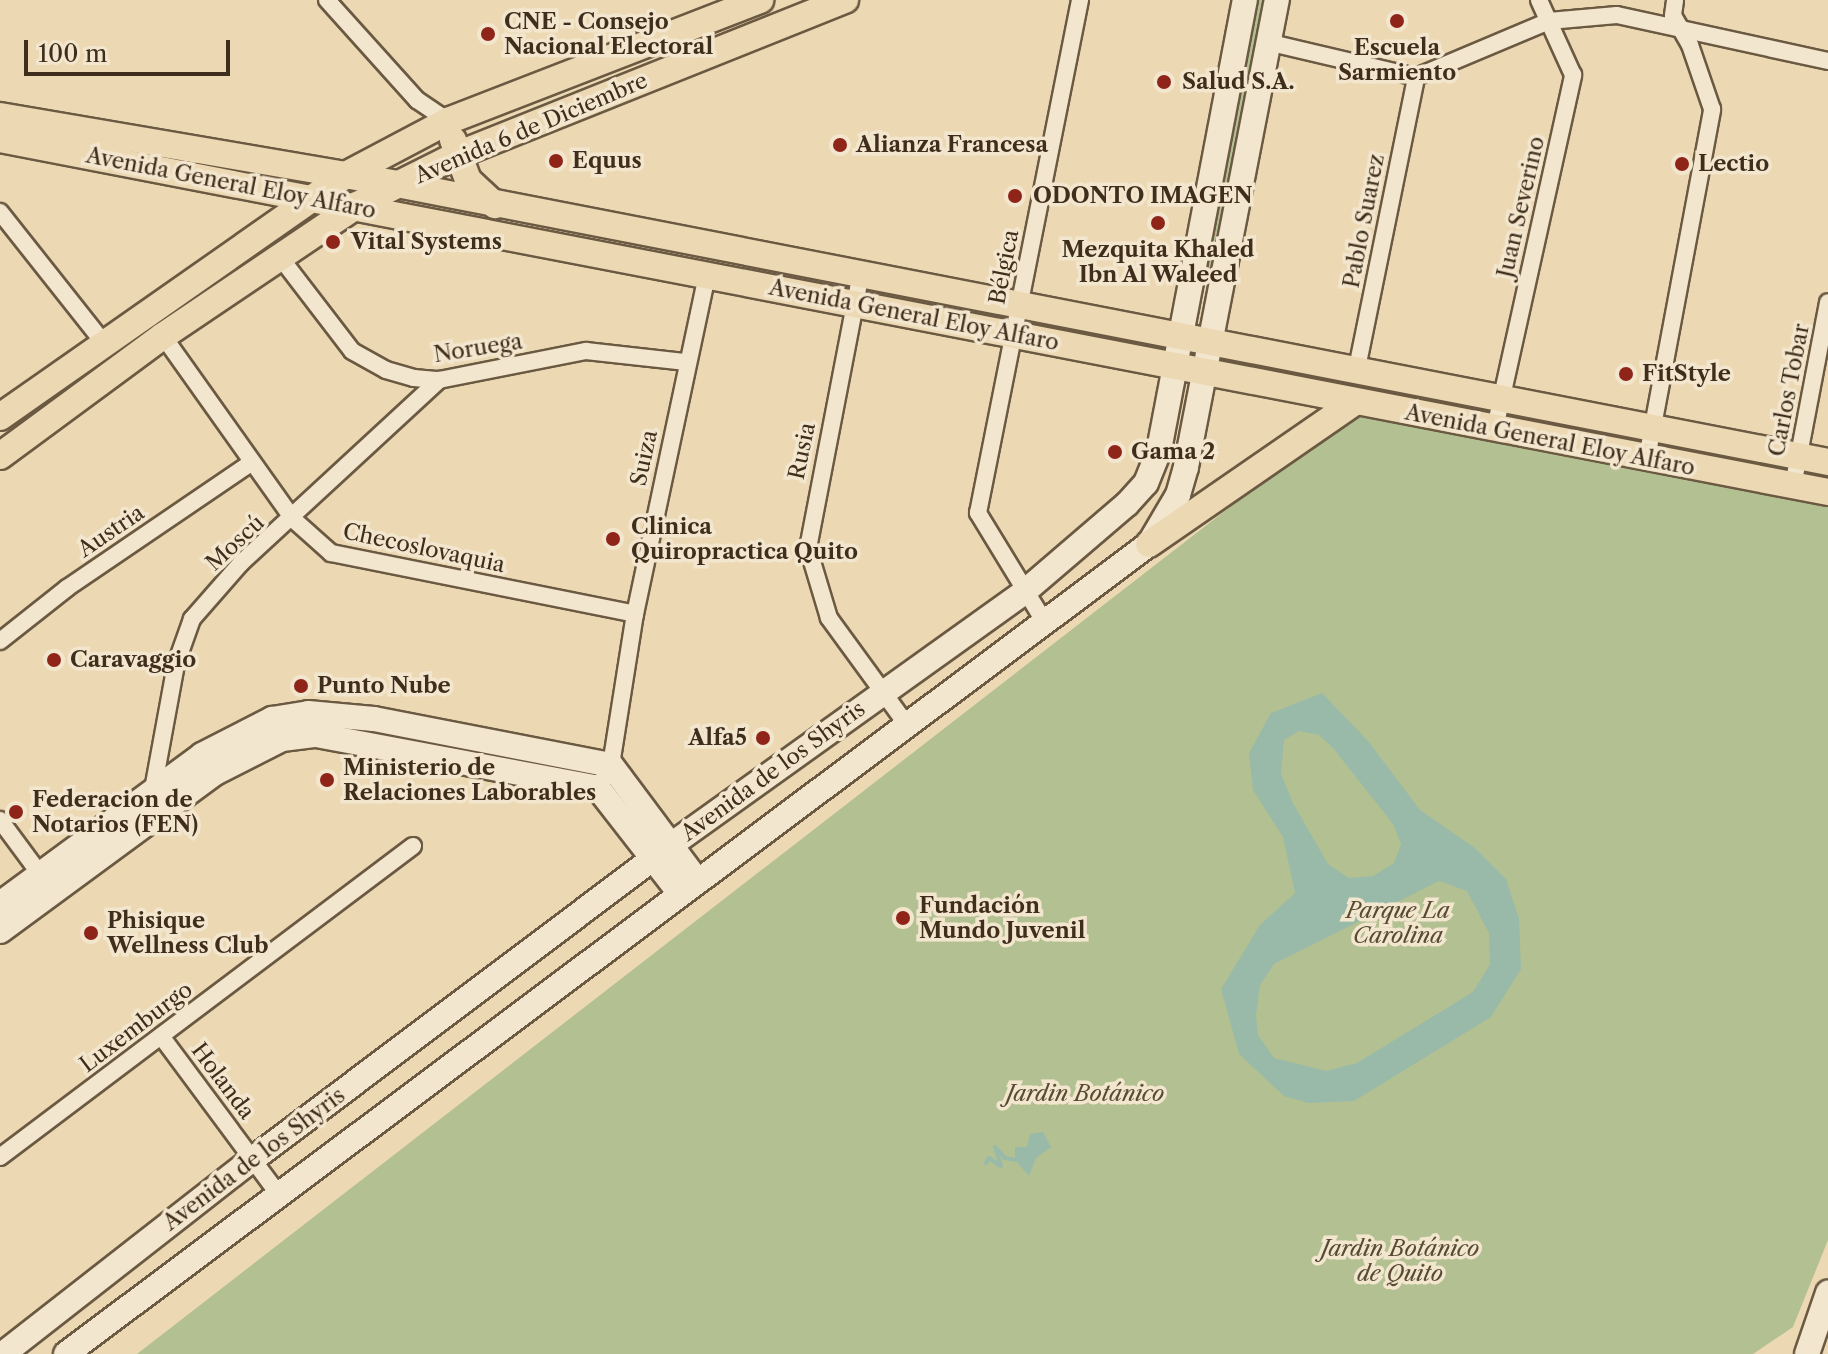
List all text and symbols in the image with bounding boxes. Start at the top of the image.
place label: CNE - Consejo Nacional Electoral [504,8,713,60]
marker: Escuela Sarmiento [1388,12,1406,30]
scale bar [28,24,234,74]
marker: CNE - Consejo Nacional Electoral [479,25,497,43]
place label: Escuela Sarmiento [1338,34,1456,86]
text: 100 m [38,39,107,68]
street label: Avenida 6 de Diciembre [411,67,651,189]
place label: Salud S.A. [1182,69,1294,95]
marker: Salud S.A. [1153,71,1175,93]
place label: Alianza Francesa [856,132,1048,158]
street label: Juan Severino [1492,134,1550,280]
marker: Alianza Francesa [831,136,849,154]
street label: Avenida General Eloy Alfaro [83,142,379,224]
place label: Equus [572,148,642,174]
place label: Lectio [1698,151,1769,177]
marker: Equus [547,152,565,170]
street label: Pablo Suarez [1338,152,1390,290]
marker: Lectio [1673,155,1691,173]
place label: ODONTO IMAGEN [1033,183,1253,209]
marker: ODONTO IMAGEN [1004,185,1026,207]
marker: Mezquita Khaled Ibn Al Waleed [1149,214,1167,232]
street label: Bélgica [984,227,1024,307]
place label: Vital Systems [351,229,502,255]
marker: Vital Systems [322,231,344,253]
place label: Mezquita Khaled Ibn Al Waleed [1061,236,1255,288]
street label: Avenida General Eloy Alfaro [766,274,1062,356]
street label: Carlos Tobar [1763,321,1815,459]
street label: Noruega [432,328,524,368]
place label: FitStyle [1642,361,1731,387]
marker: FitStyle [1617,365,1635,383]
street label: Avenida General Eloy Alfaro [1402,399,1698,481]
street label: Rusia [783,420,821,482]
street label: Suiza [625,428,663,488]
place label: Gama 2 [1131,439,1216,465]
marker: Gama 2 [1106,443,1124,461]
street label: Austria [73,499,149,563]
street label: Moscú [201,510,269,576]
place label: Clinica Quiropractica Quito [631,513,858,564]
street label: Checoslovaquia [341,518,507,578]
marker: Clinica Quiropractica Quito [602,528,624,550]
place label: Caravaggio [70,647,196,673]
marker: Caravaggio [45,651,63,669]
place label: Punto Nube [317,673,451,699]
marker: Punto Nube [292,677,310,695]
street label: Avenida de los Shyris [676,695,870,847]
place label: Alfa5 [688,725,747,751]
marker: Alfa5 [754,729,772,747]
place label: Ministerio de Relaciones Laborables [343,754,596,806]
marker: Ministerio de Relaciones Laborables [318,771,336,789]
place label: Federacion de Notarios (FEN) [32,786,198,838]
marker: Federacion de Notarios (FEN) [7,803,25,821]
place label: Fundación Mundo Juvenil [919,892,1085,944]
park label: Parque La Carolina [1346,897,1450,948]
place label: Phisique Wellness Club [107,907,269,958]
marker: Fundación Mundo Juvenil [894,909,912,927]
marker: Phisique Wellness Club [82,924,100,942]
street label: Luxemburgo [75,976,197,1078]
street label: Holanda [186,1038,260,1124]
park label: Jardin Botánico [1006,1081,1164,1107]
street label: Avenida de los Shyris [158,1082,350,1236]
park label: Jardin Botánico de Quito [1321,1235,1479,1286]

